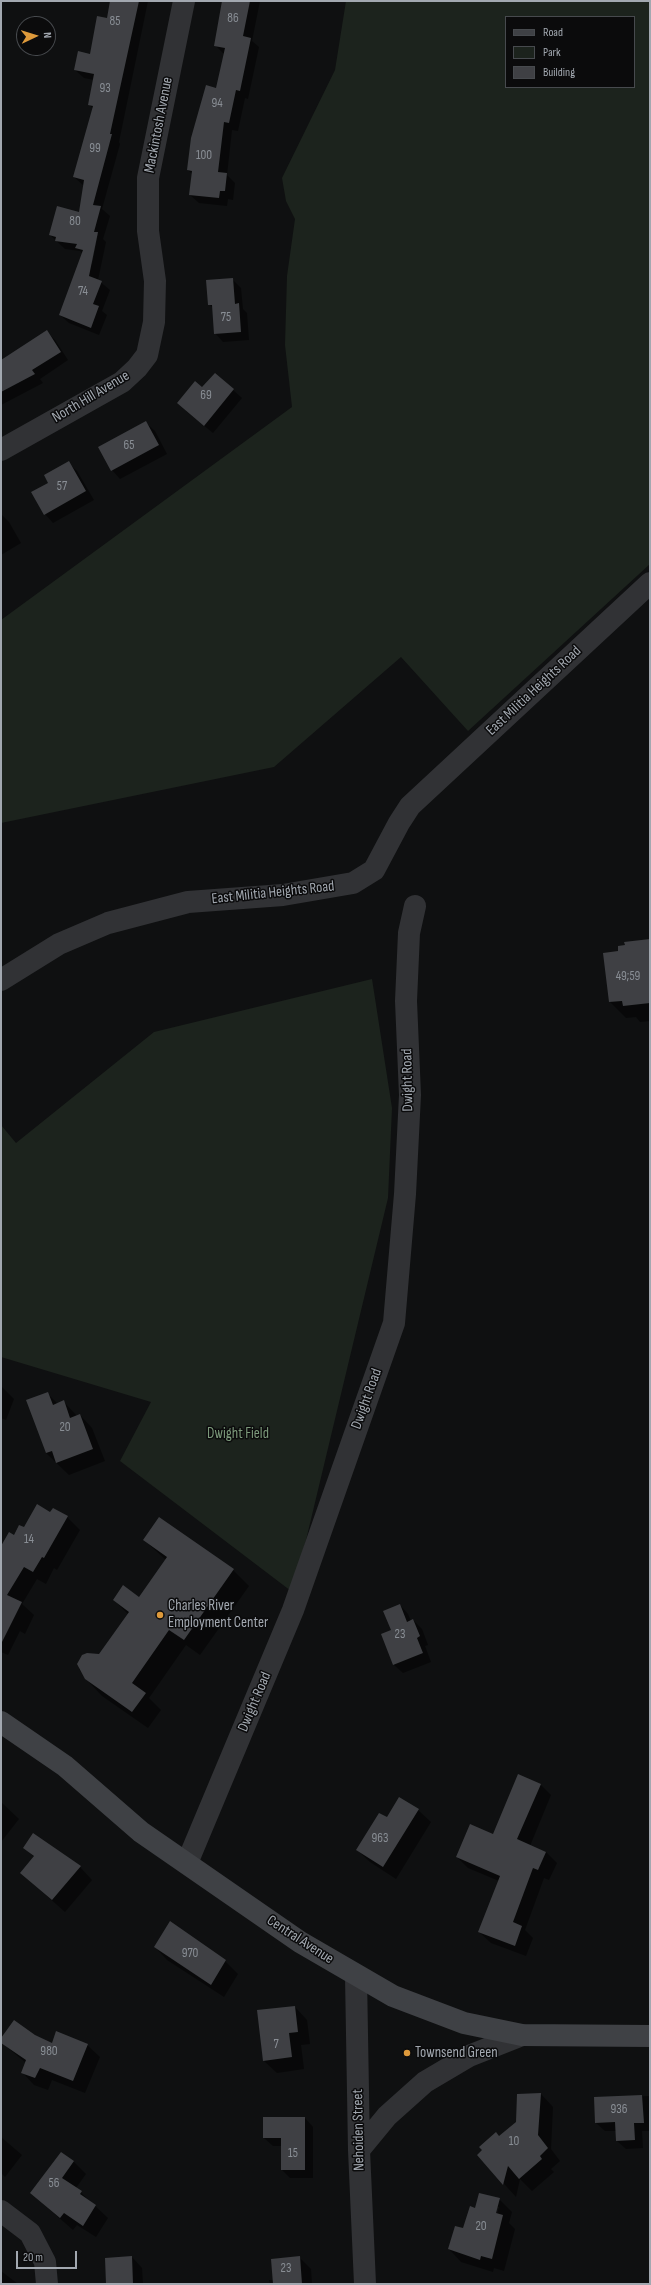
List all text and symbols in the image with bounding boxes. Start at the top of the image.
house number: 86 [227,11,239,27]
house number: 85 [110,14,120,30]
north arrow [16,16,56,56]
legend [505,16,635,88]
text: Road [543,25,563,40]
text: N [41,32,54,39]
text: Park [543,45,561,60]
text: Building [543,65,575,80]
street label: Mackintosh Avenue [141,76,177,174]
house number: 93 [99,81,111,97]
house number: 94 [211,96,223,112]
house number: 99 [89,141,101,157]
house number: 100 [196,148,212,164]
house number: 80 [69,214,81,230]
house number: 74 [78,284,88,300]
house number: 75 [221,310,231,326]
street label: North Hill Avenue [49,367,133,427]
house number: 69 [200,388,212,404]
house number: 65 [124,438,134,454]
house number: 57 [57,479,67,495]
street label: East Militia Heights Road [483,642,585,740]
street label: East Militia Heights Road [211,878,335,908]
house number: 49;59 [616,969,640,985]
street label: Dwight Road [398,1048,418,1112]
street label: Dwight Road [348,1366,386,1432]
house number: 20 [59,1420,71,1436]
park label: Dwight Field [207,1425,269,1443]
house number: 14 [24,1532,34,1548]
place label: Charles River Employment Center [168,1597,268,1632]
marker: Charles River Employment Center [155,1610,165,1620]
house number: 23 [395,1627,405,1643]
street label: Dwight Road [234,1669,276,1735]
house number: 963 [372,1831,388,1847]
street label: Central Avenue [263,1912,337,1968]
house number: 970 [182,1946,198,1962]
house number: 7 [273,2037,279,2053]
house number: 980 [40,2044,58,2060]
place label: Townsend Green [415,2044,498,2062]
marker: Townsend Green [402,2048,412,2058]
street label: Nehoiden Street [349,2089,369,2171]
house number: 936 [611,2102,627,2118]
house number: 10 [509,2134,519,2150]
house number: 15 [288,2146,298,2162]
house number: 56 [49,2176,59,2192]
house number: 20 [475,2219,487,2235]
scale bar [18,2243,79,2269]
text: 20 m [23,2250,43,2265]
house number: 23 [281,2261,291,2277]

